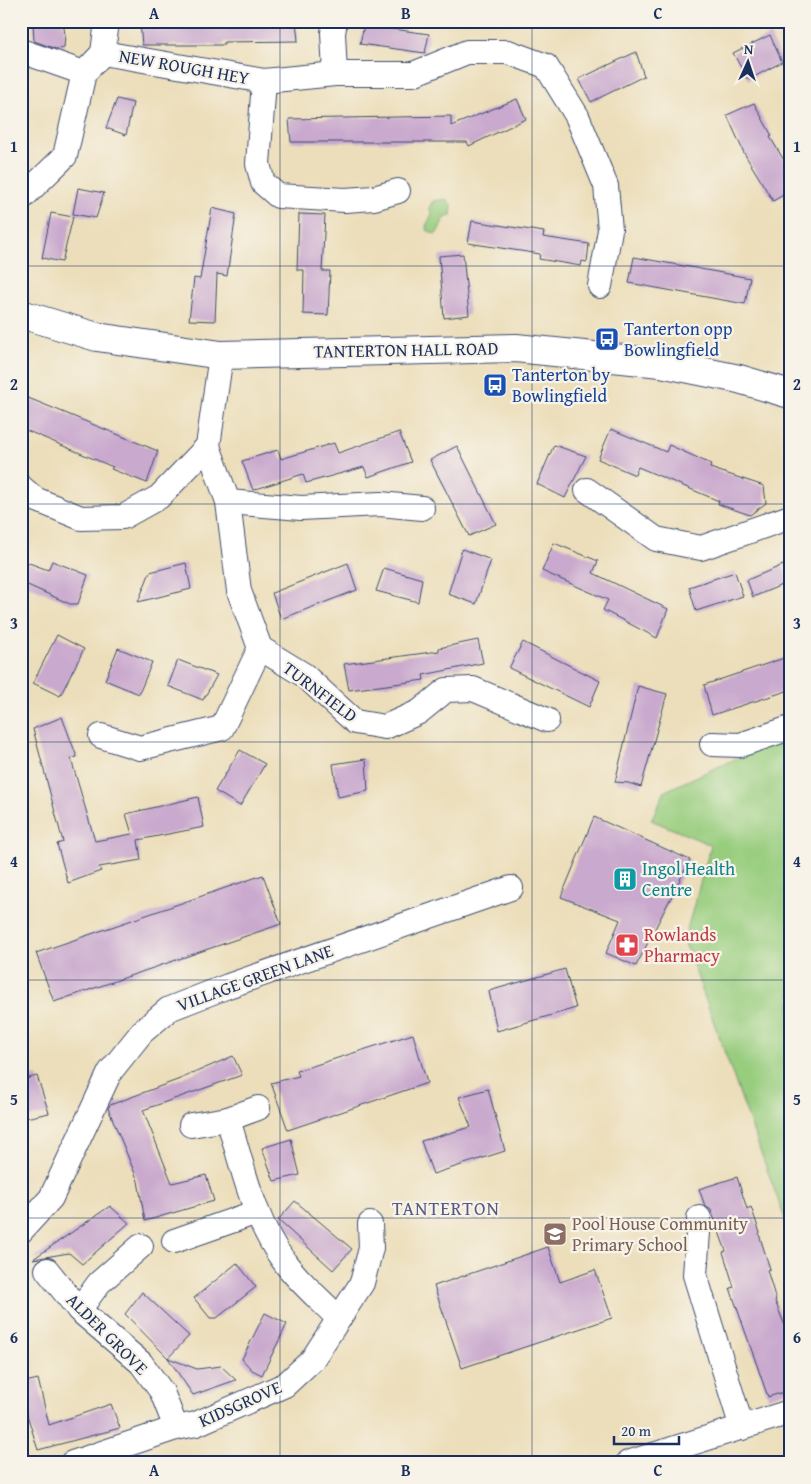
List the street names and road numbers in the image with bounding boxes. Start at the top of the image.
street label: NEW ROUGH HEY [117,42,251,91]
street label: TANTERTON HALL ROAD [313,334,499,365]
street label: TURNFIELD [277,655,363,729]
street label: VILLAGE GREEN LANE [173,937,337,1018]
street label: ALDER GROVE [60,1287,154,1381]
street label: KIDSGROVE [194,1373,286,1434]

